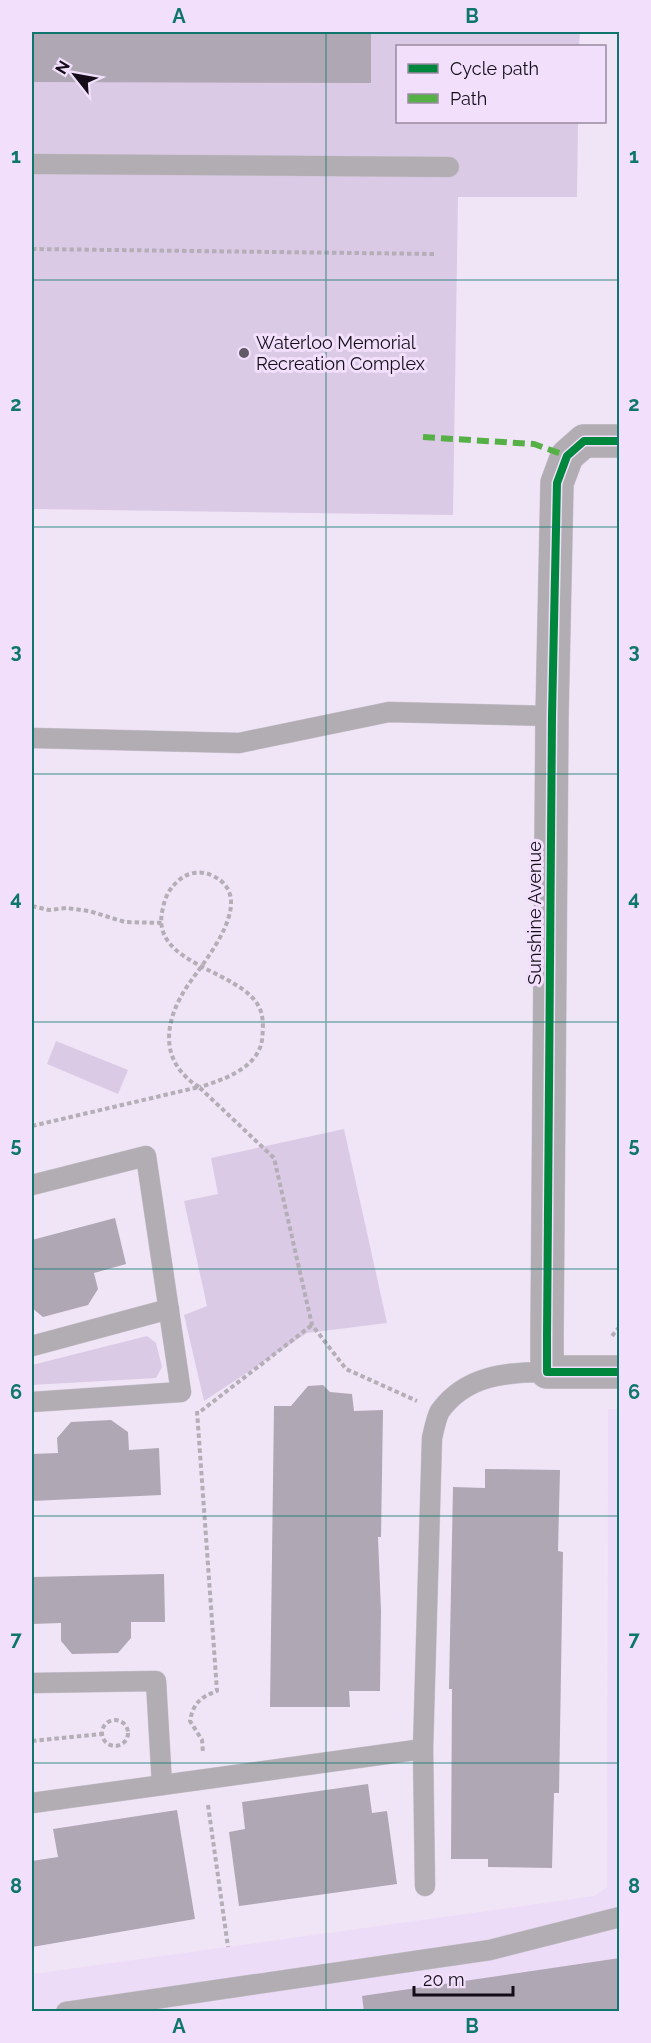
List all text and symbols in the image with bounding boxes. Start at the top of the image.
text: A [172,4,186,28]
text: B [465,4,479,28]
north arrow [45,45,105,105]
legend [396,45,606,123]
text: N [51,57,74,78]
text: Cycle path [450,58,539,79]
text: Path [450,88,487,109]
text: 1 [11,144,21,168]
text: 1 [629,144,639,168]
place label: Waterloo Memorial Recreation Complex [256,332,425,374]
marker: Waterloo Memorial Recreation Complex [237,346,251,360]
text: 2 [10,392,22,416]
text: 2 [628,392,640,416]
text: 3 [10,639,22,663]
text: 3 [628,639,640,663]
street label: Sunshine Avenue [524,841,545,985]
text: 4 [10,886,22,910]
text: 4 [628,886,640,910]
text: 5 [10,1133,22,1157]
text: 5 [628,1133,640,1157]
text: 6 [10,1380,22,1404]
text: 6 [628,1380,640,1404]
text: 7 [10,1627,22,1651]
text: 7 [628,1627,640,1651]
text: 8 [10,1874,22,1898]
text: 8 [628,1874,640,1898]
scale bar [414,1959,513,1997]
text: 20 m [423,1969,465,1990]
text: A [172,2014,186,2038]
text: B [465,2014,479,2038]

